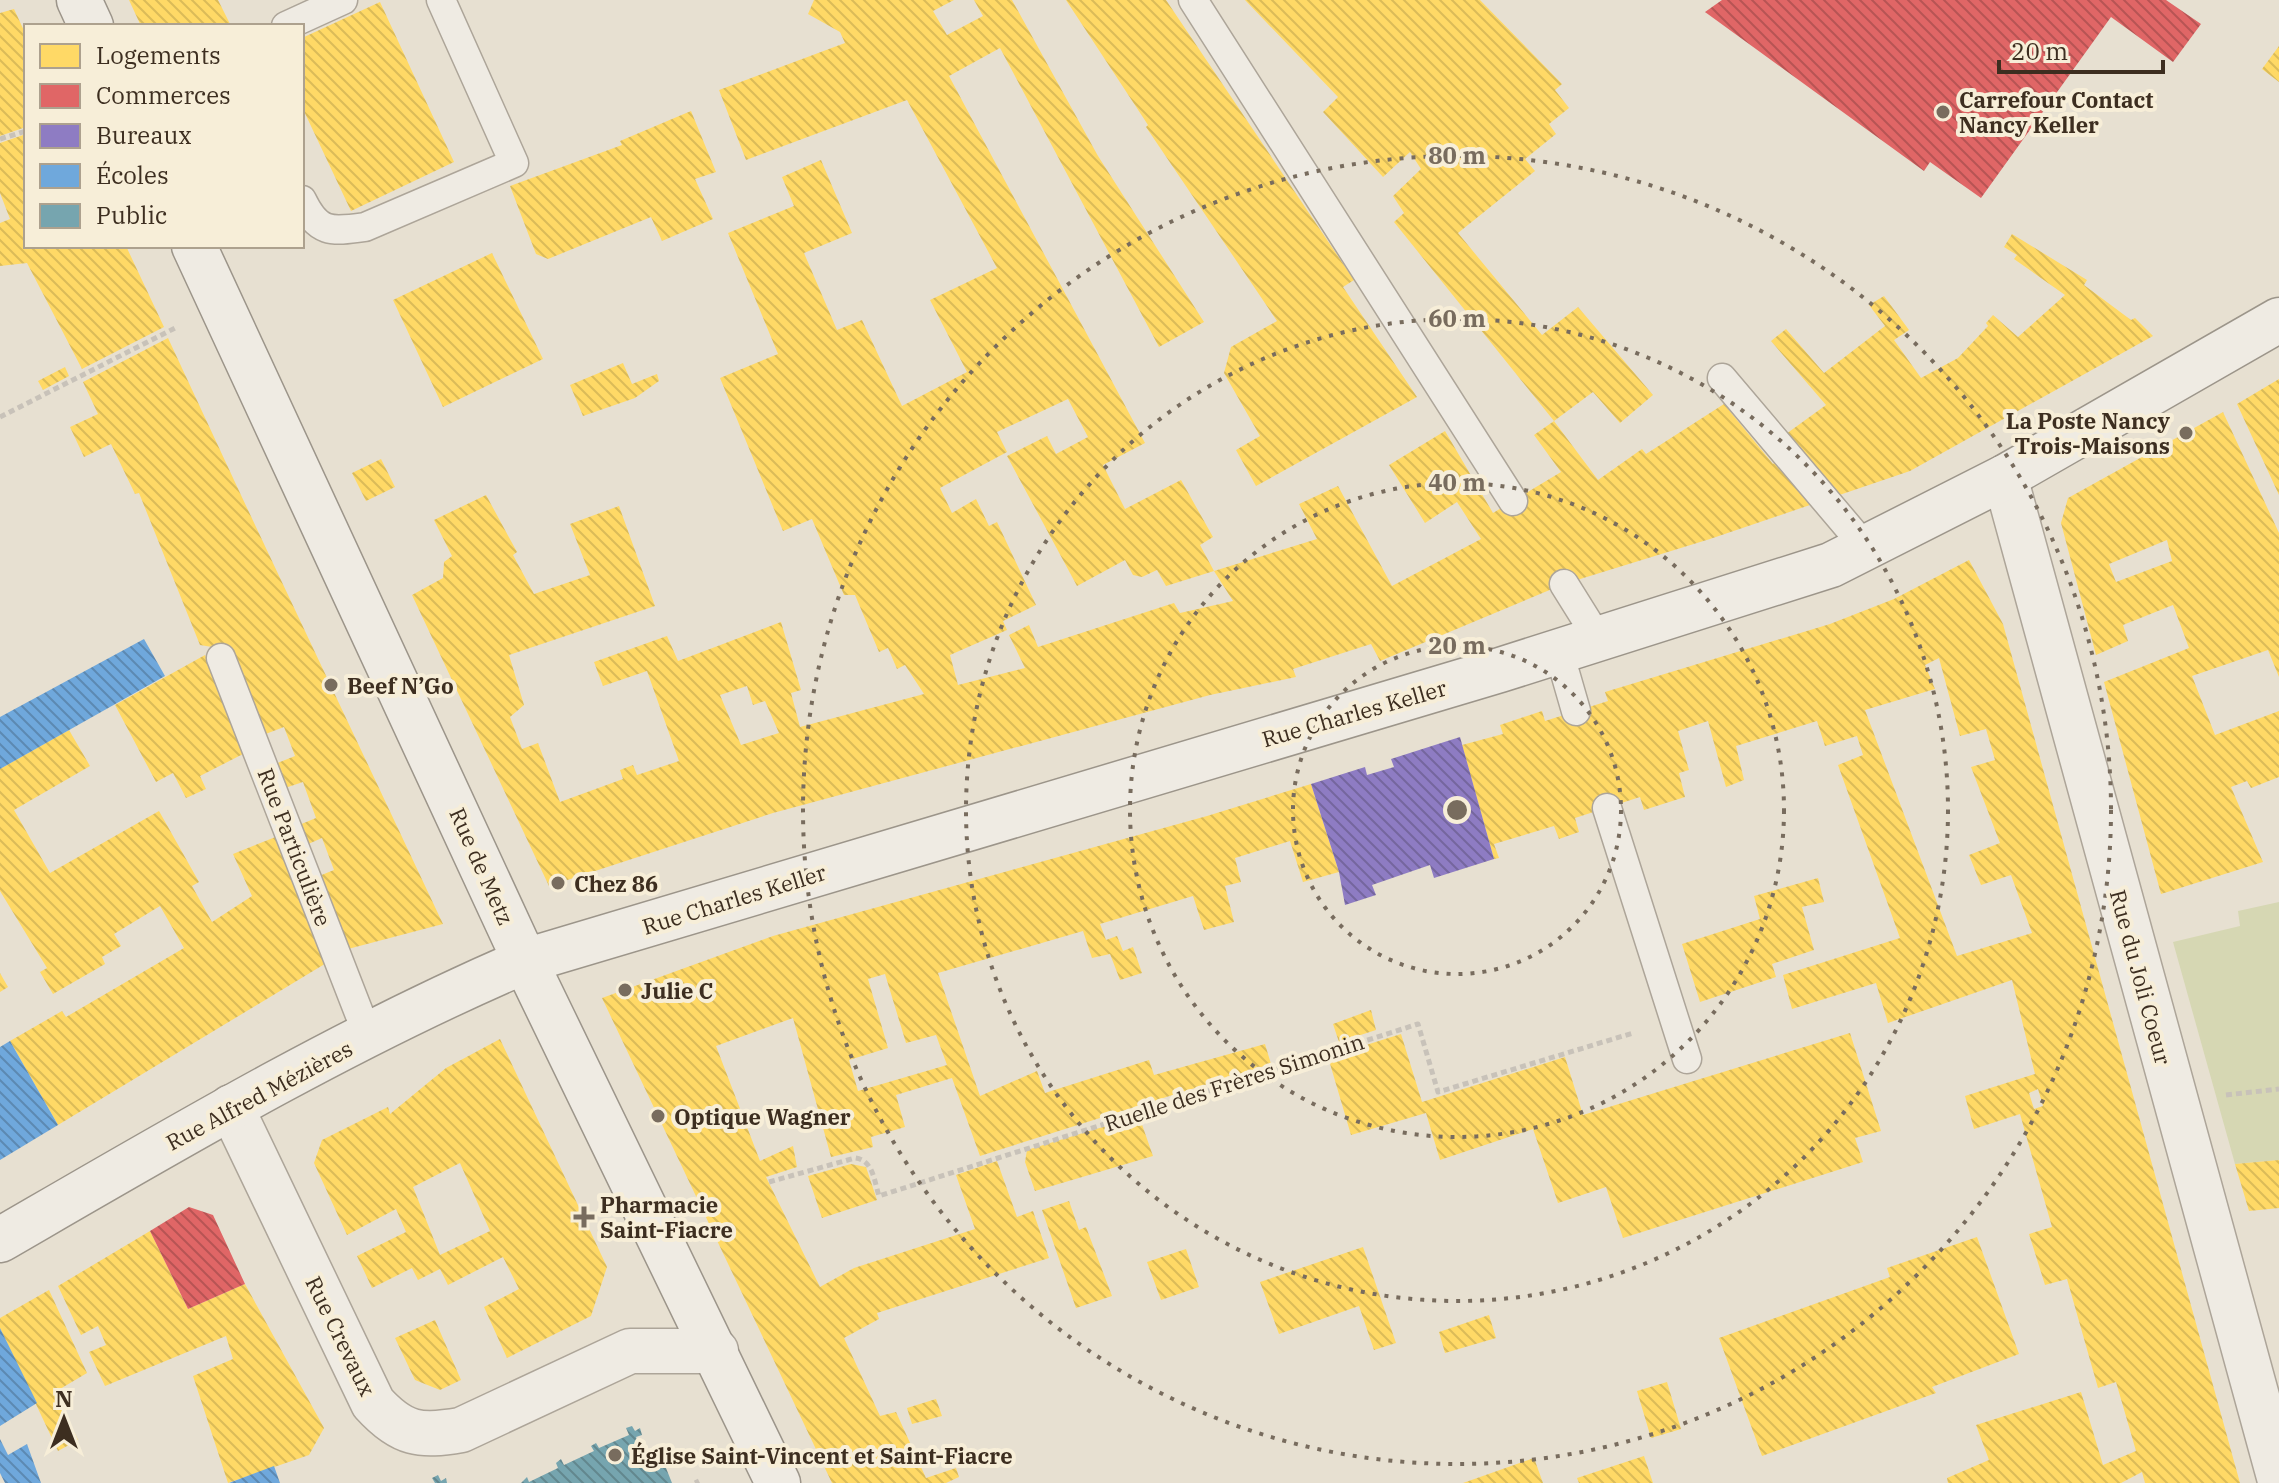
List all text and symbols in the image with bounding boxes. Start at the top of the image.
legend [24,24,304,248]
scale bar [1999,24,2163,74]
text: 20 m [2011,35,2068,67]
text: Logements [96,39,221,71]
text: Commerces [96,79,231,111]
place label: Carrefour Contact Nancy Keller [1959,85,2154,139]
marker: Carrefour Contact Nancy Keller [1934,103,1952,121]
text: Bureaux [96,119,192,151]
text: 80 m [1428,139,1486,171]
text: Écoles [96,159,169,191]
text: Public [96,199,167,231]
text: 60 m [1428,302,1486,334]
place label: La Poste Nancy Trois-Maisons [2006,406,2170,460]
marker: La Poste Nancy Trois-Maisons [2177,424,2195,442]
text: 40 m [1428,466,1486,498]
text: 20 m [1428,629,1486,661]
place label: Beef N’Go [347,671,454,700]
street label: Rue Charles Keller [1258,673,1450,753]
marker: Beef N’Go [322,676,340,694]
street label: Rue Particulière [252,764,338,930]
centre of rings [1443,796,1471,824]
street label: Rue de Metz [443,803,521,929]
street label: Rue Charles Keller [639,857,830,941]
place label: Chez 86 [574,869,658,898]
marker: Chez 86 [549,874,567,892]
street label: Rue du Joli Coeur [2104,886,2178,1068]
place label: Julie C [641,976,713,1005]
marker: Julie C [616,981,634,999]
street label: Ruelle des Frères Simonin [1100,1026,1368,1138]
street label: Rue Alfred Mézières [161,1033,357,1157]
place label: Optique Wagner [674,1102,851,1131]
marker: Optique Wagner [649,1107,667,1125]
place label: Pharmacie Saint-Fiacre [600,1190,733,1244]
marker: Pharmacie Saint-Fiacre [575,1208,593,1226]
street label: Rue Crevaux [299,1271,383,1401]
north arrow [24,1379,104,1459]
text: N [55,1384,73,1413]
place label: Église Saint-Vincent et Saint-Fiacre [631,1441,1013,1470]
marker: Église Saint-Vincent et Saint-Fiacre [606,1446,624,1464]

